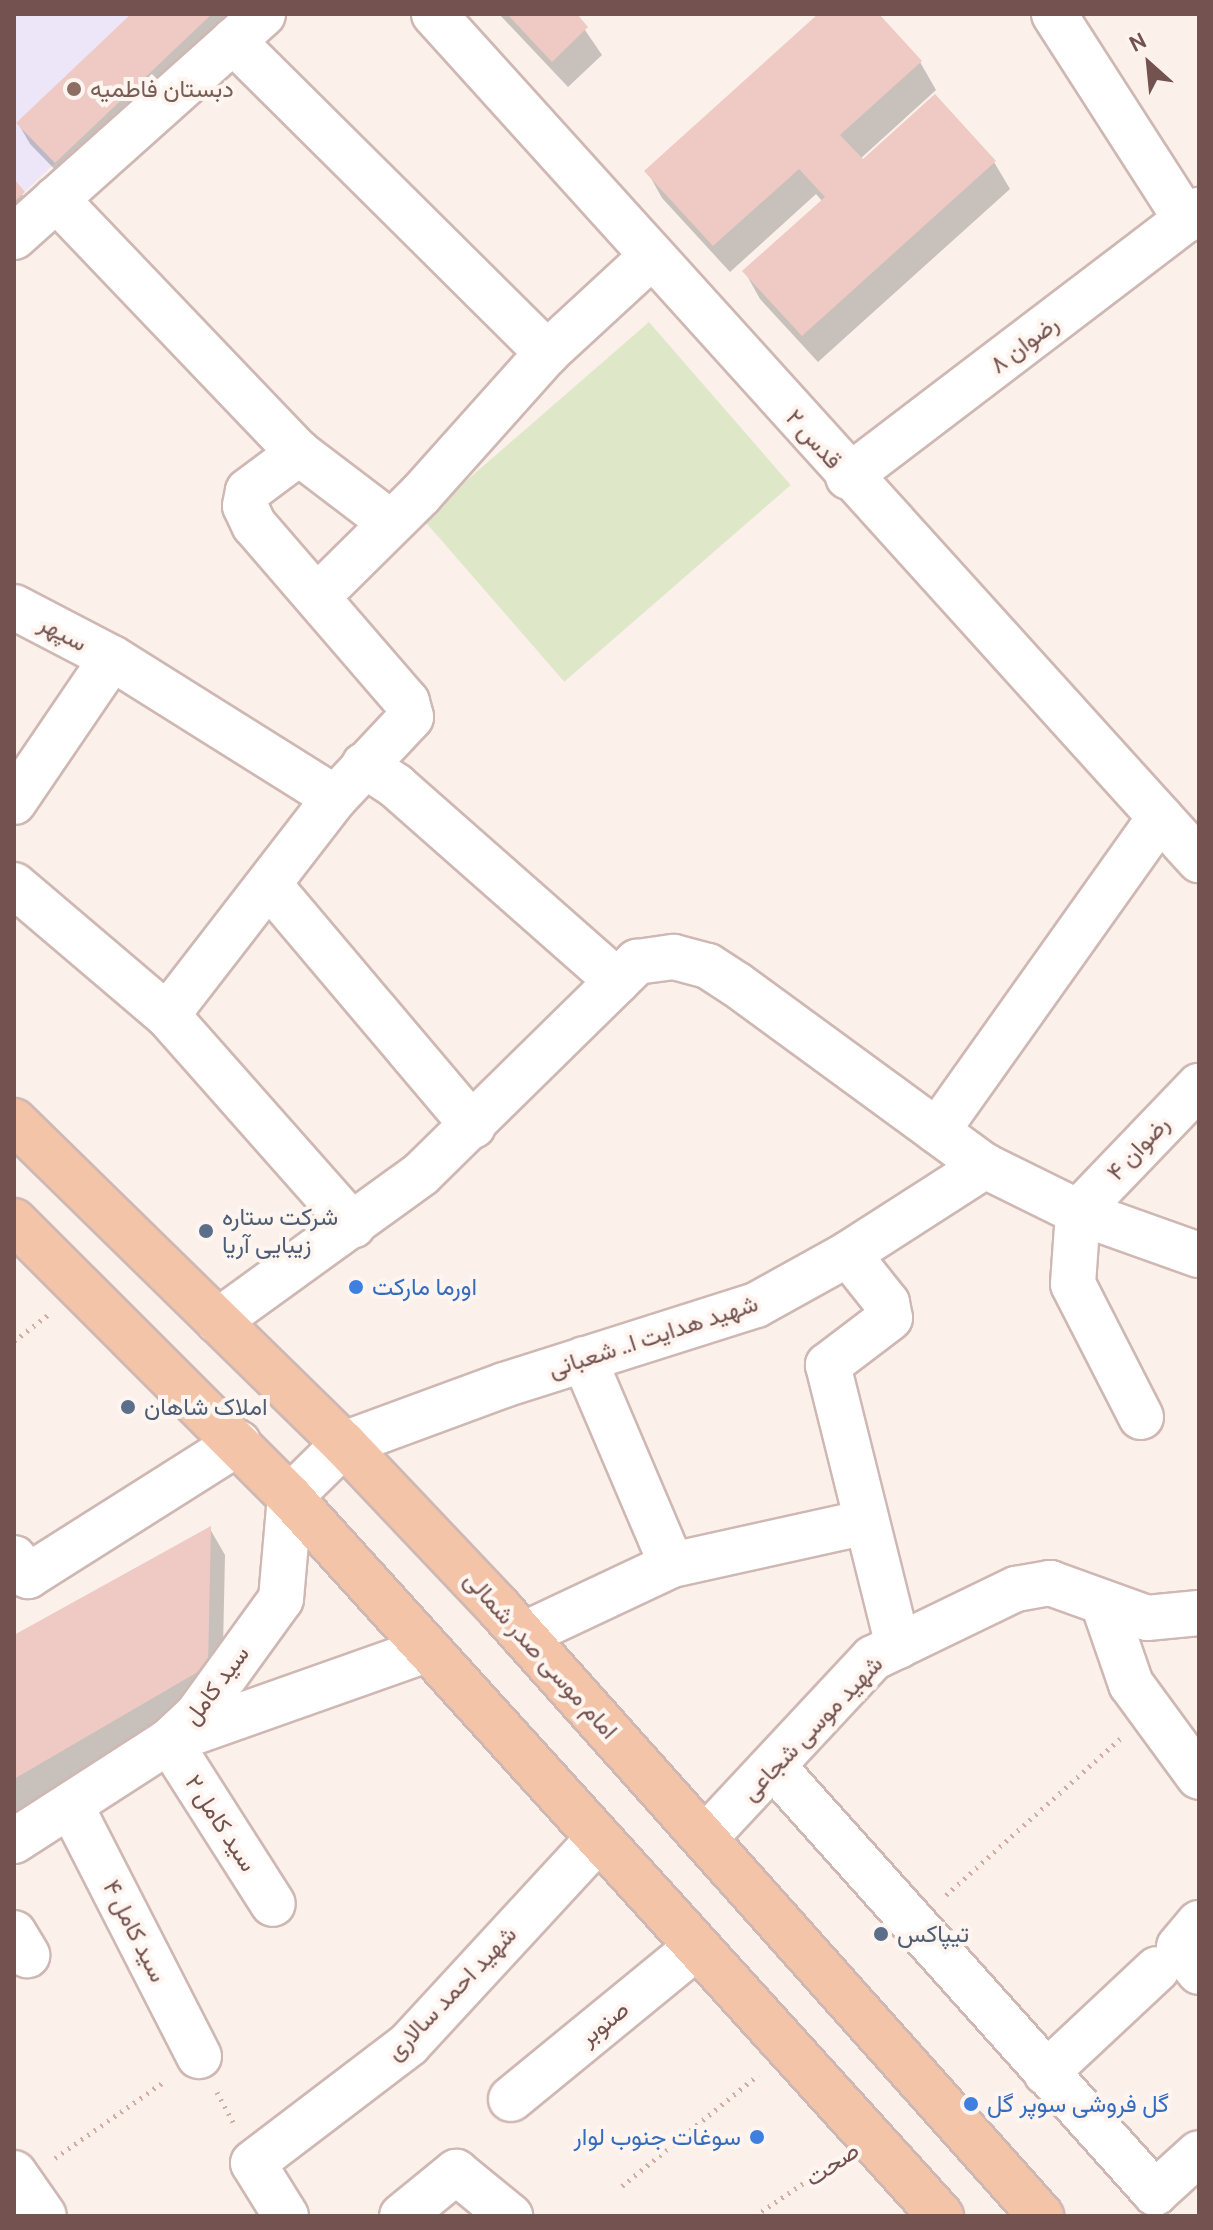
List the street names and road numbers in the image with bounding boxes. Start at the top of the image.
street label: رضوان ۸ [984,309,1064,379]
street label: قدس ۲ [780,403,848,475]
street label: سپهر [34,609,92,657]
street label: رضوان ۴ [1101,1110,1175,1186]
street label: شهید هدایت ا.. شعبانی [545,1289,761,1383]
street label: امام موسی صدر شمالی [458,1565,624,1745]
street label: سید کامل [177,1640,255,1730]
street label: شهید موسی شجاعی [735,1649,889,1807]
street label: سید کامل ۲ [179,1769,263,1877]
street label: سید کامل ۴ [97,1875,173,1987]
street label: شهید احمد سالاری [380,1920,522,2066]
street label: صنوبر [573,1994,635,2052]
street label: صحت [800,2136,864,2192]

